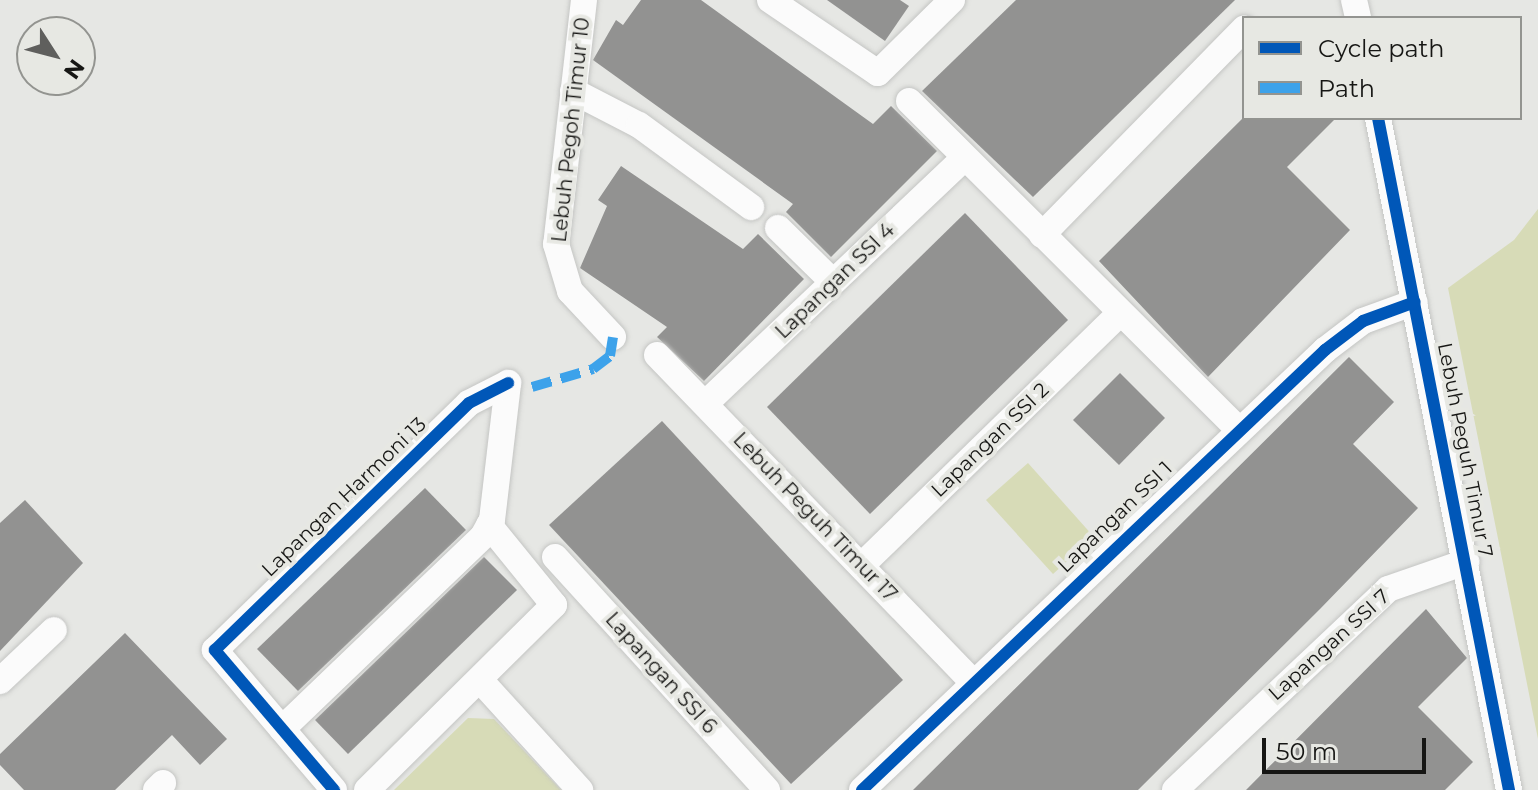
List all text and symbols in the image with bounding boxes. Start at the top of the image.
north arrow [16,16,96,96]
street label: Lebuh Pegoh Timur 10 [547,16,595,244]
legend [1242,16,1522,120]
text: Cycle path [1318,34,1445,63]
text: N [58,54,90,84]
text: Path [1318,74,1375,103]
street label: Lapangan SSI 4 [771,218,899,344]
street label: Lebuh Peguh Timur 7 [1432,341,1498,559]
street label: Lapangan SSI 2 [926,378,1054,502]
street label: Lapangan Harmoni 13 [257,412,431,582]
street label: Lebuh Peguh Timur 17 [728,428,902,606]
street label: Lapangan SSI 1 [1053,456,1177,578]
street label: Lapangan SSI 7 [1264,584,1394,706]
street label: Lapangan SSI 6 [600,607,722,739]
scale bar [1266,722,1430,772]
text: 50 m [1276,737,1337,766]

